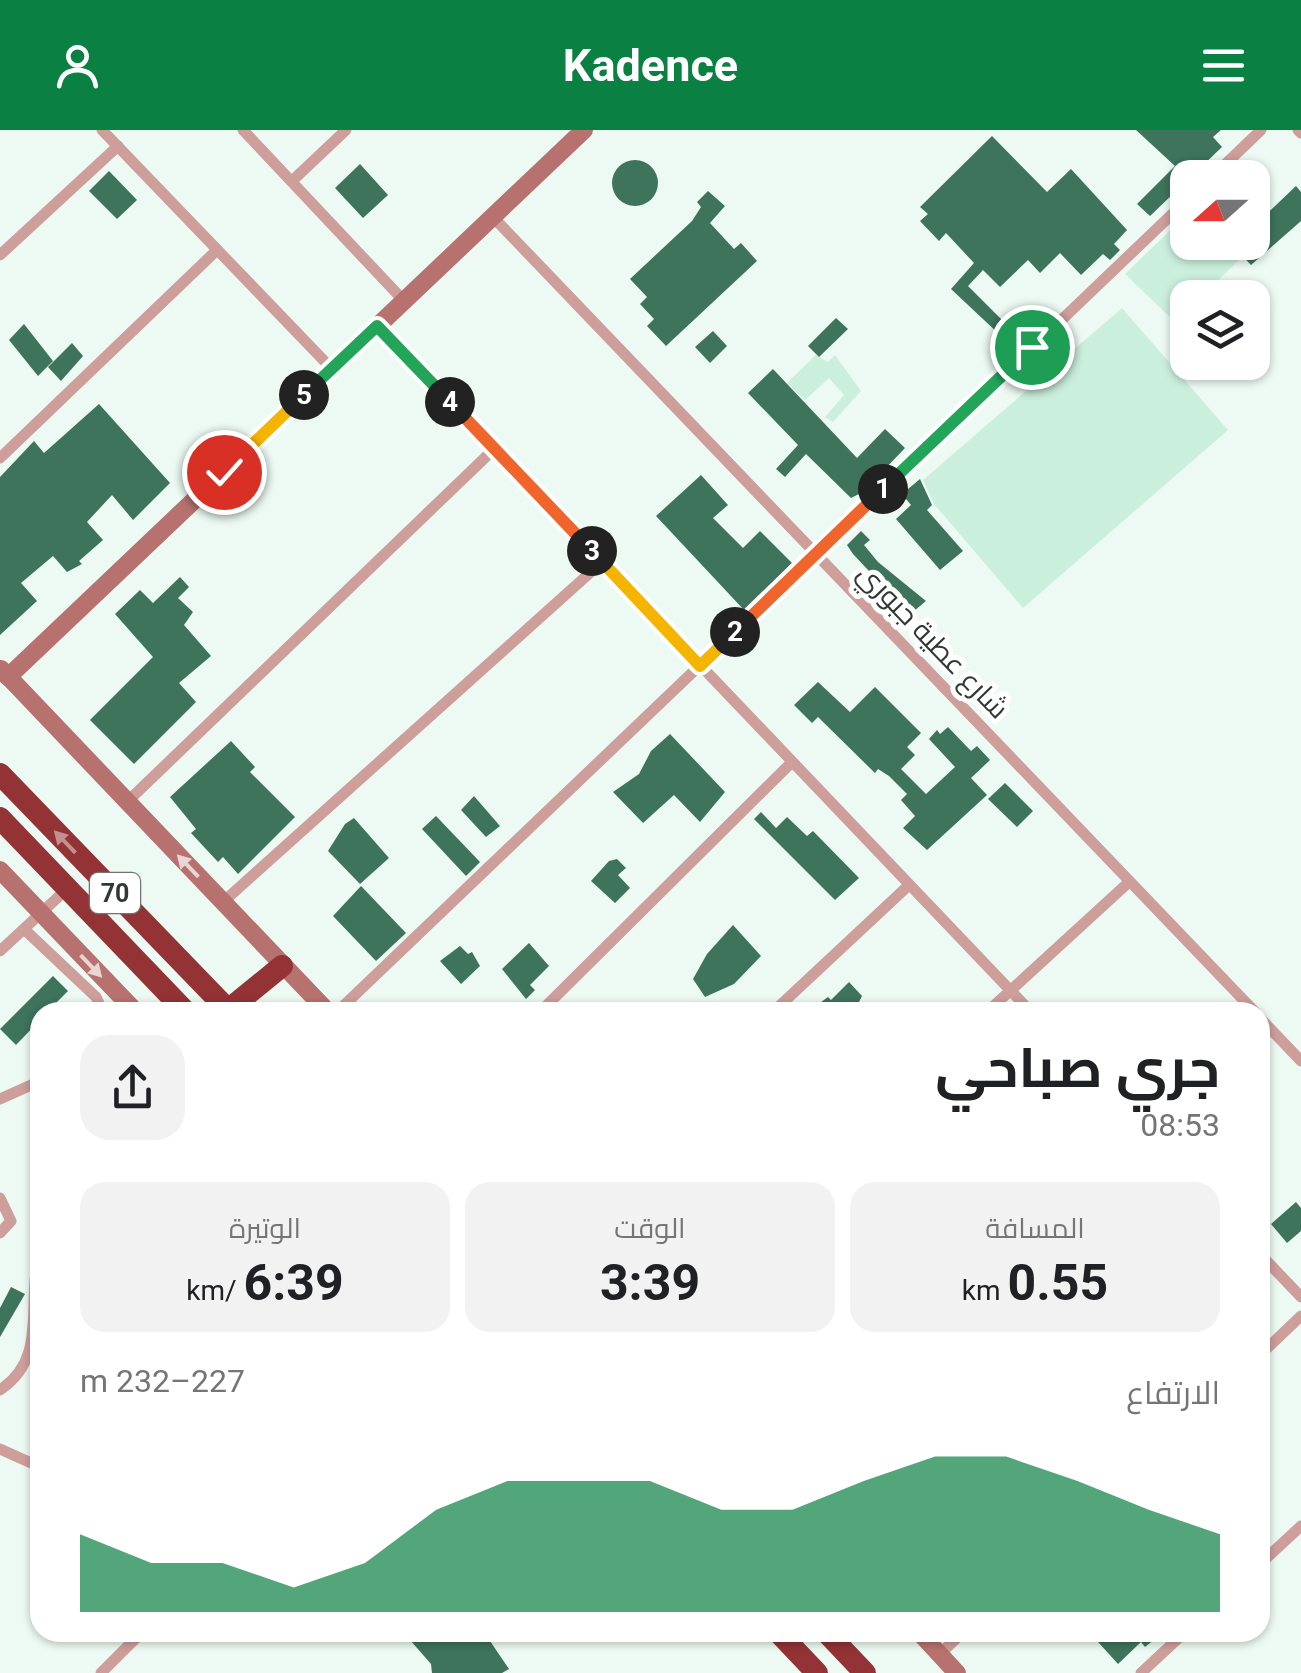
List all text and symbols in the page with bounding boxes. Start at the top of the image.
icon: person [50,38,105,93]
icon: menu [1196,38,1251,93]
text: Kadence [563,39,738,92]
north arrow [1170,160,1270,260]
map controls [1170,160,1270,380]
button: layers [1170,280,1270,380]
pin [990,305,1075,390]
icon: arrive [1005,320,1060,375]
pin: 5 [279,370,329,420]
pin: 4 [425,377,475,427]
text: 5 [296,378,312,411]
text: 4 [442,385,458,418]
pin [182,430,267,515]
icon: check [197,445,252,500]
pin: 1 [858,464,908,514]
text: 1 [875,472,891,505]
pin: 3 [567,526,617,576]
text: 3 [584,534,600,567]
street label: شارع عطية جبوري [847,557,1015,729]
pin: 2 [710,607,760,657]
text: 2 [727,615,743,648]
one-way arrow [54,830,77,854]
one-way arrow [177,854,200,878]
road number: 70 [90,873,140,913]
one-way arrow [79,954,102,978]
button: share [80,1035,185,1140]
text: جري صباحي [935,1036,1220,1100]
text: 08:53 [1140,1106,1220,1144]
text: الوتيرة [229,1212,301,1245]
text: الوقت [614,1212,686,1245]
text: المسافة [985,1212,1085,1245]
text: 6:39 [244,1254,344,1312]
text: 3:39 [600,1254,700,1312]
text: 0.55 [1008,1254,1108,1312]
text: /km [186,1274,244,1307]
text: km [962,1274,1008,1307]
text: 227–232 m [80,1362,245,1400]
text: الارتفاع [1126,1374,1220,1412]

